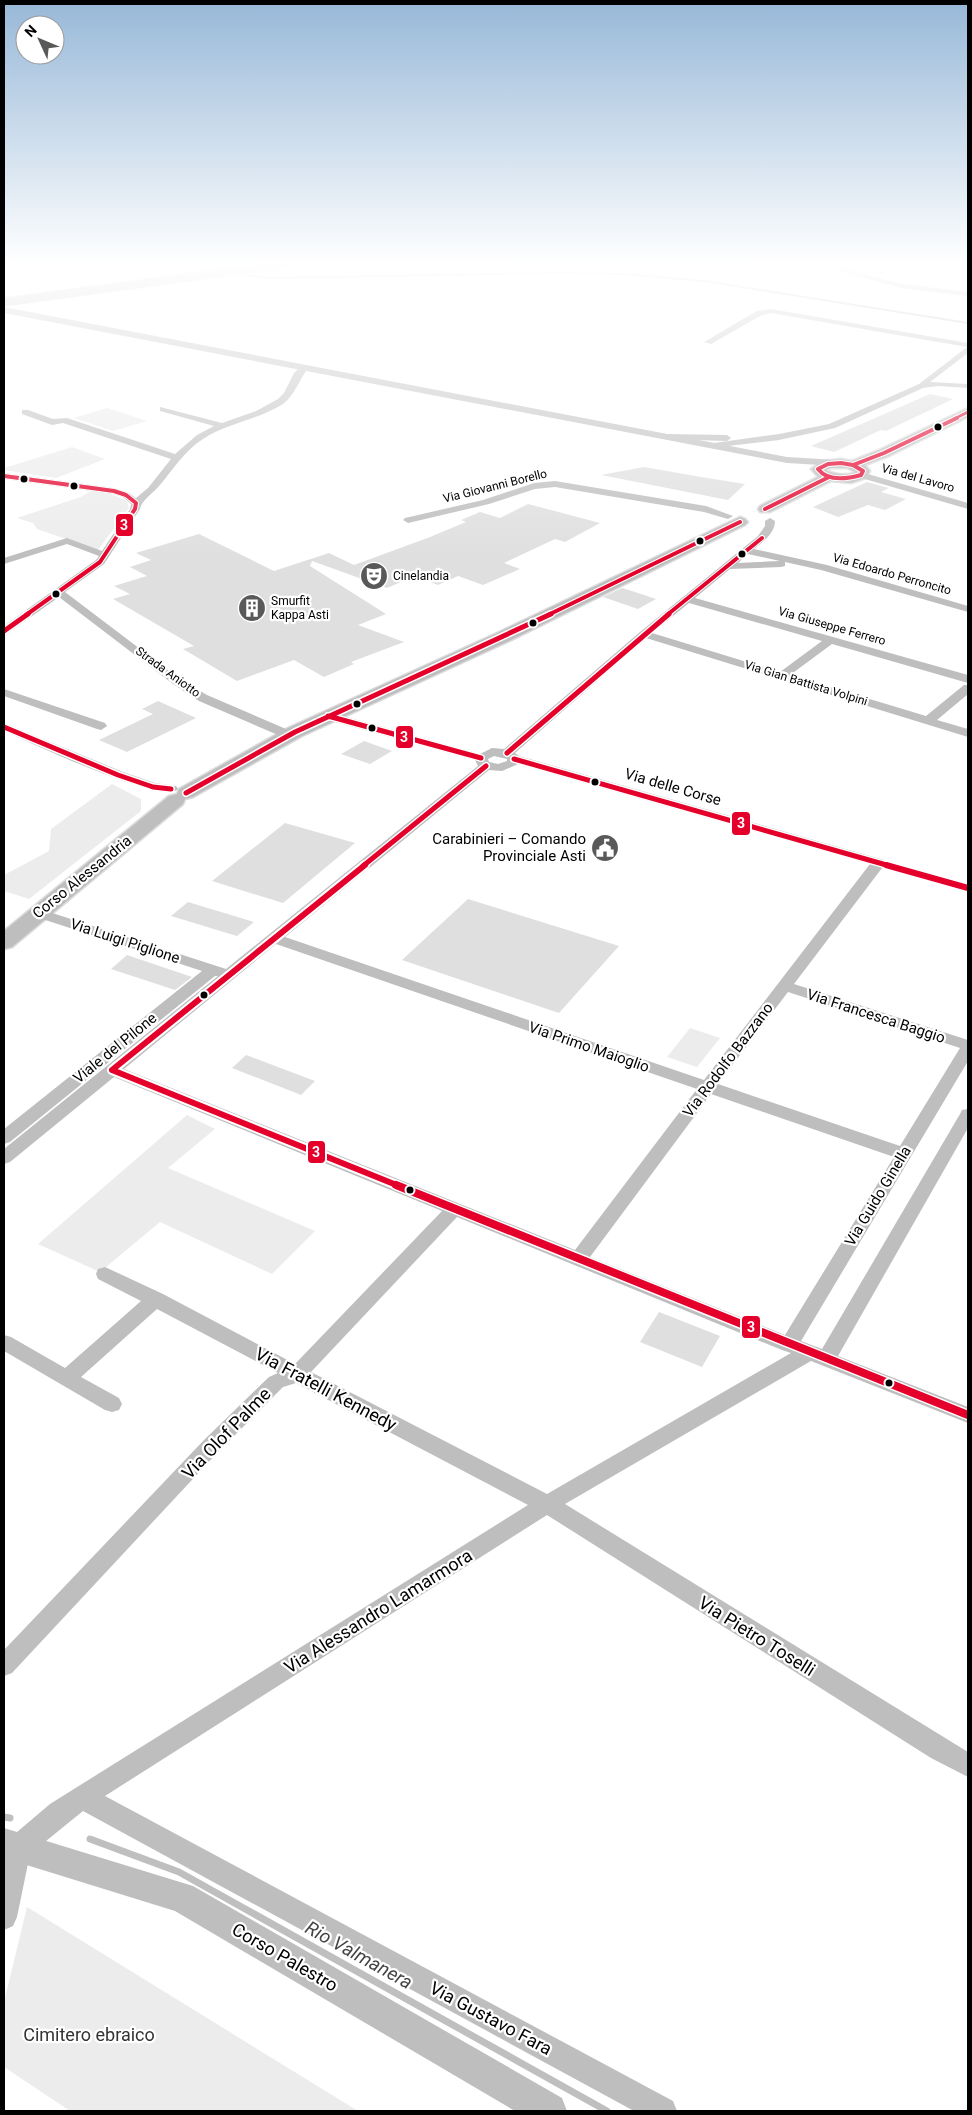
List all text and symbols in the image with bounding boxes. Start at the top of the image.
north arrow [15,15,65,65]
text: N [21,22,40,40]
unlabelled marker [933,422,943,432]
street label: Via del Lavoro [880,461,956,495]
street label: Via Giovanni Borello [442,466,549,506]
unlabelled marker [19,474,29,484]
unlabelled marker [69,481,79,491]
line badge: 3 [115,513,134,537]
text: 3 [120,517,128,533]
unlabelled marker [695,536,705,546]
unlabelled marker [737,549,747,559]
street label: Via Edoardo Perroncito [831,550,953,598]
theatre icon: Cinelandia [359,561,389,591]
place label: Cinelandia [393,569,449,583]
unlabelled marker [51,589,61,599]
building icon: Smurfit Kappa Asti [237,593,267,623]
place label: Smurfit Kappa Asti [271,594,329,622]
street label: Via Giuseppe Ferrero [777,604,888,648]
unlabelled marker [528,618,538,628]
street label: Strada Aniotto [133,644,203,700]
street label: Via Gian Battista Volpini [743,658,869,708]
unlabelled marker [352,699,362,709]
unlabelled marker [367,723,377,733]
line badge: 3 [395,725,414,749]
text: 3 [400,729,408,745]
street label: Via delle Corse [623,765,723,809]
unlabelled marker [590,777,600,787]
line badge: 3 [731,811,751,836]
text: 3 [737,815,745,831]
place label: Carabinieri – Comando Provinciale Asti [432,830,586,865]
street label: Corso Alessandria [29,832,135,922]
public building icon: Carabinieri – Comando Provinciale Asti [590,833,620,863]
street label: Via Luigi Piglione [68,915,182,967]
street label: Via Francesca Baggio [805,985,947,1047]
unlabelled marker [199,990,209,1000]
street label: Via Rodolfo Bazzano [679,999,777,1121]
street label: Viale del Pilone [70,1009,160,1087]
street label: Via Primo Maioglio [526,1018,652,1076]
line badge: 3 [307,1140,326,1164]
street label: Via Guido Ginella [841,1143,915,1249]
text: 3 [312,1144,320,1160]
unlabelled marker [405,1185,415,1195]
line badge: 3 [741,1315,761,1339]
text: 3 [747,1319,755,1335]
street label: Via Fratelli Kennedy [252,1343,401,1435]
unlabelled marker [884,1378,894,1388]
street label: Via Olof Palme [177,1383,275,1483]
street label: Via Alessandro Lamarmora [280,1544,476,1678]
street label: Via Pietro Toselli [695,1592,819,1680]
water label: Rio Valmanera [301,1916,417,1994]
street label: Corso Palestro [228,1918,342,1996]
street label: Via Gustavo Fara [426,1977,556,2059]
park label: Cimitero ebraico [23,2024,155,2045]

